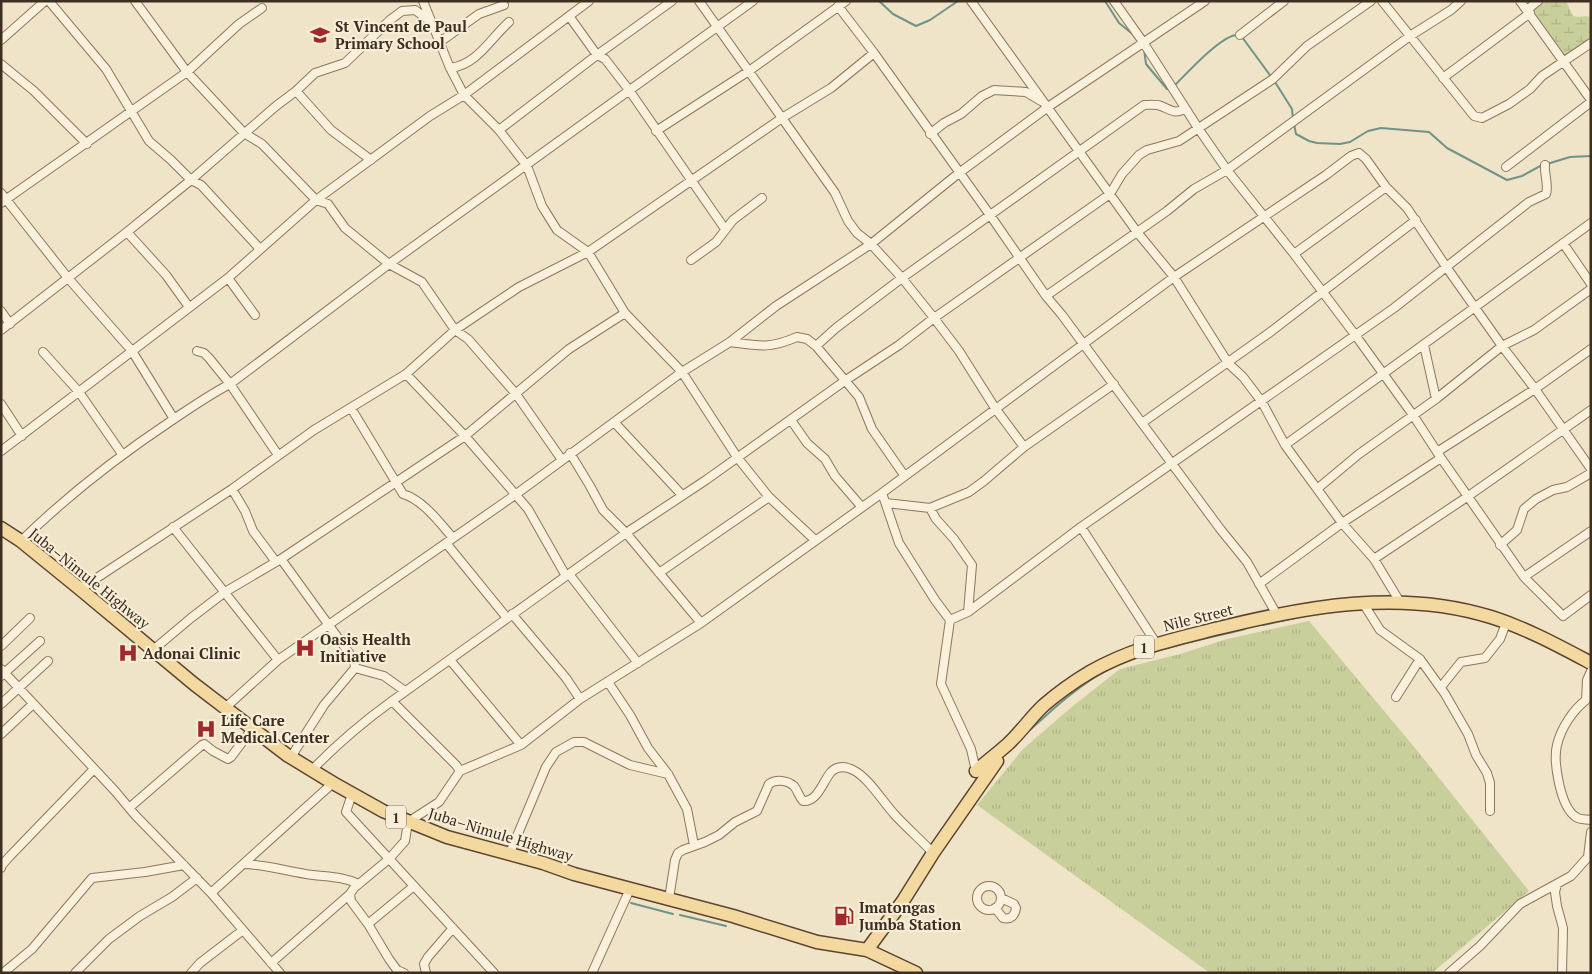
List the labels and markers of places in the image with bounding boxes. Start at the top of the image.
place label: St Vincent de Paul Primary School [335,16,467,53]
school or university icon: St Vincent de Paul Primary School [309,24,331,46]
place label: Oasis Health Initiative [320,629,411,666]
hospital icon: Oasis Health Initiative [294,637,316,659]
hospital icon: Adonai Clinic [117,642,139,664]
place label: Adonai Clinic [143,643,241,663]
place label: Life Care Medical Center [221,710,330,747]
hospital icon: Life Care Medical Center [195,718,217,740]
place label: Imatongas Jumba Station [859,897,961,934]
fuel station icon: Imatongas Jumba Station [833,905,855,927]

